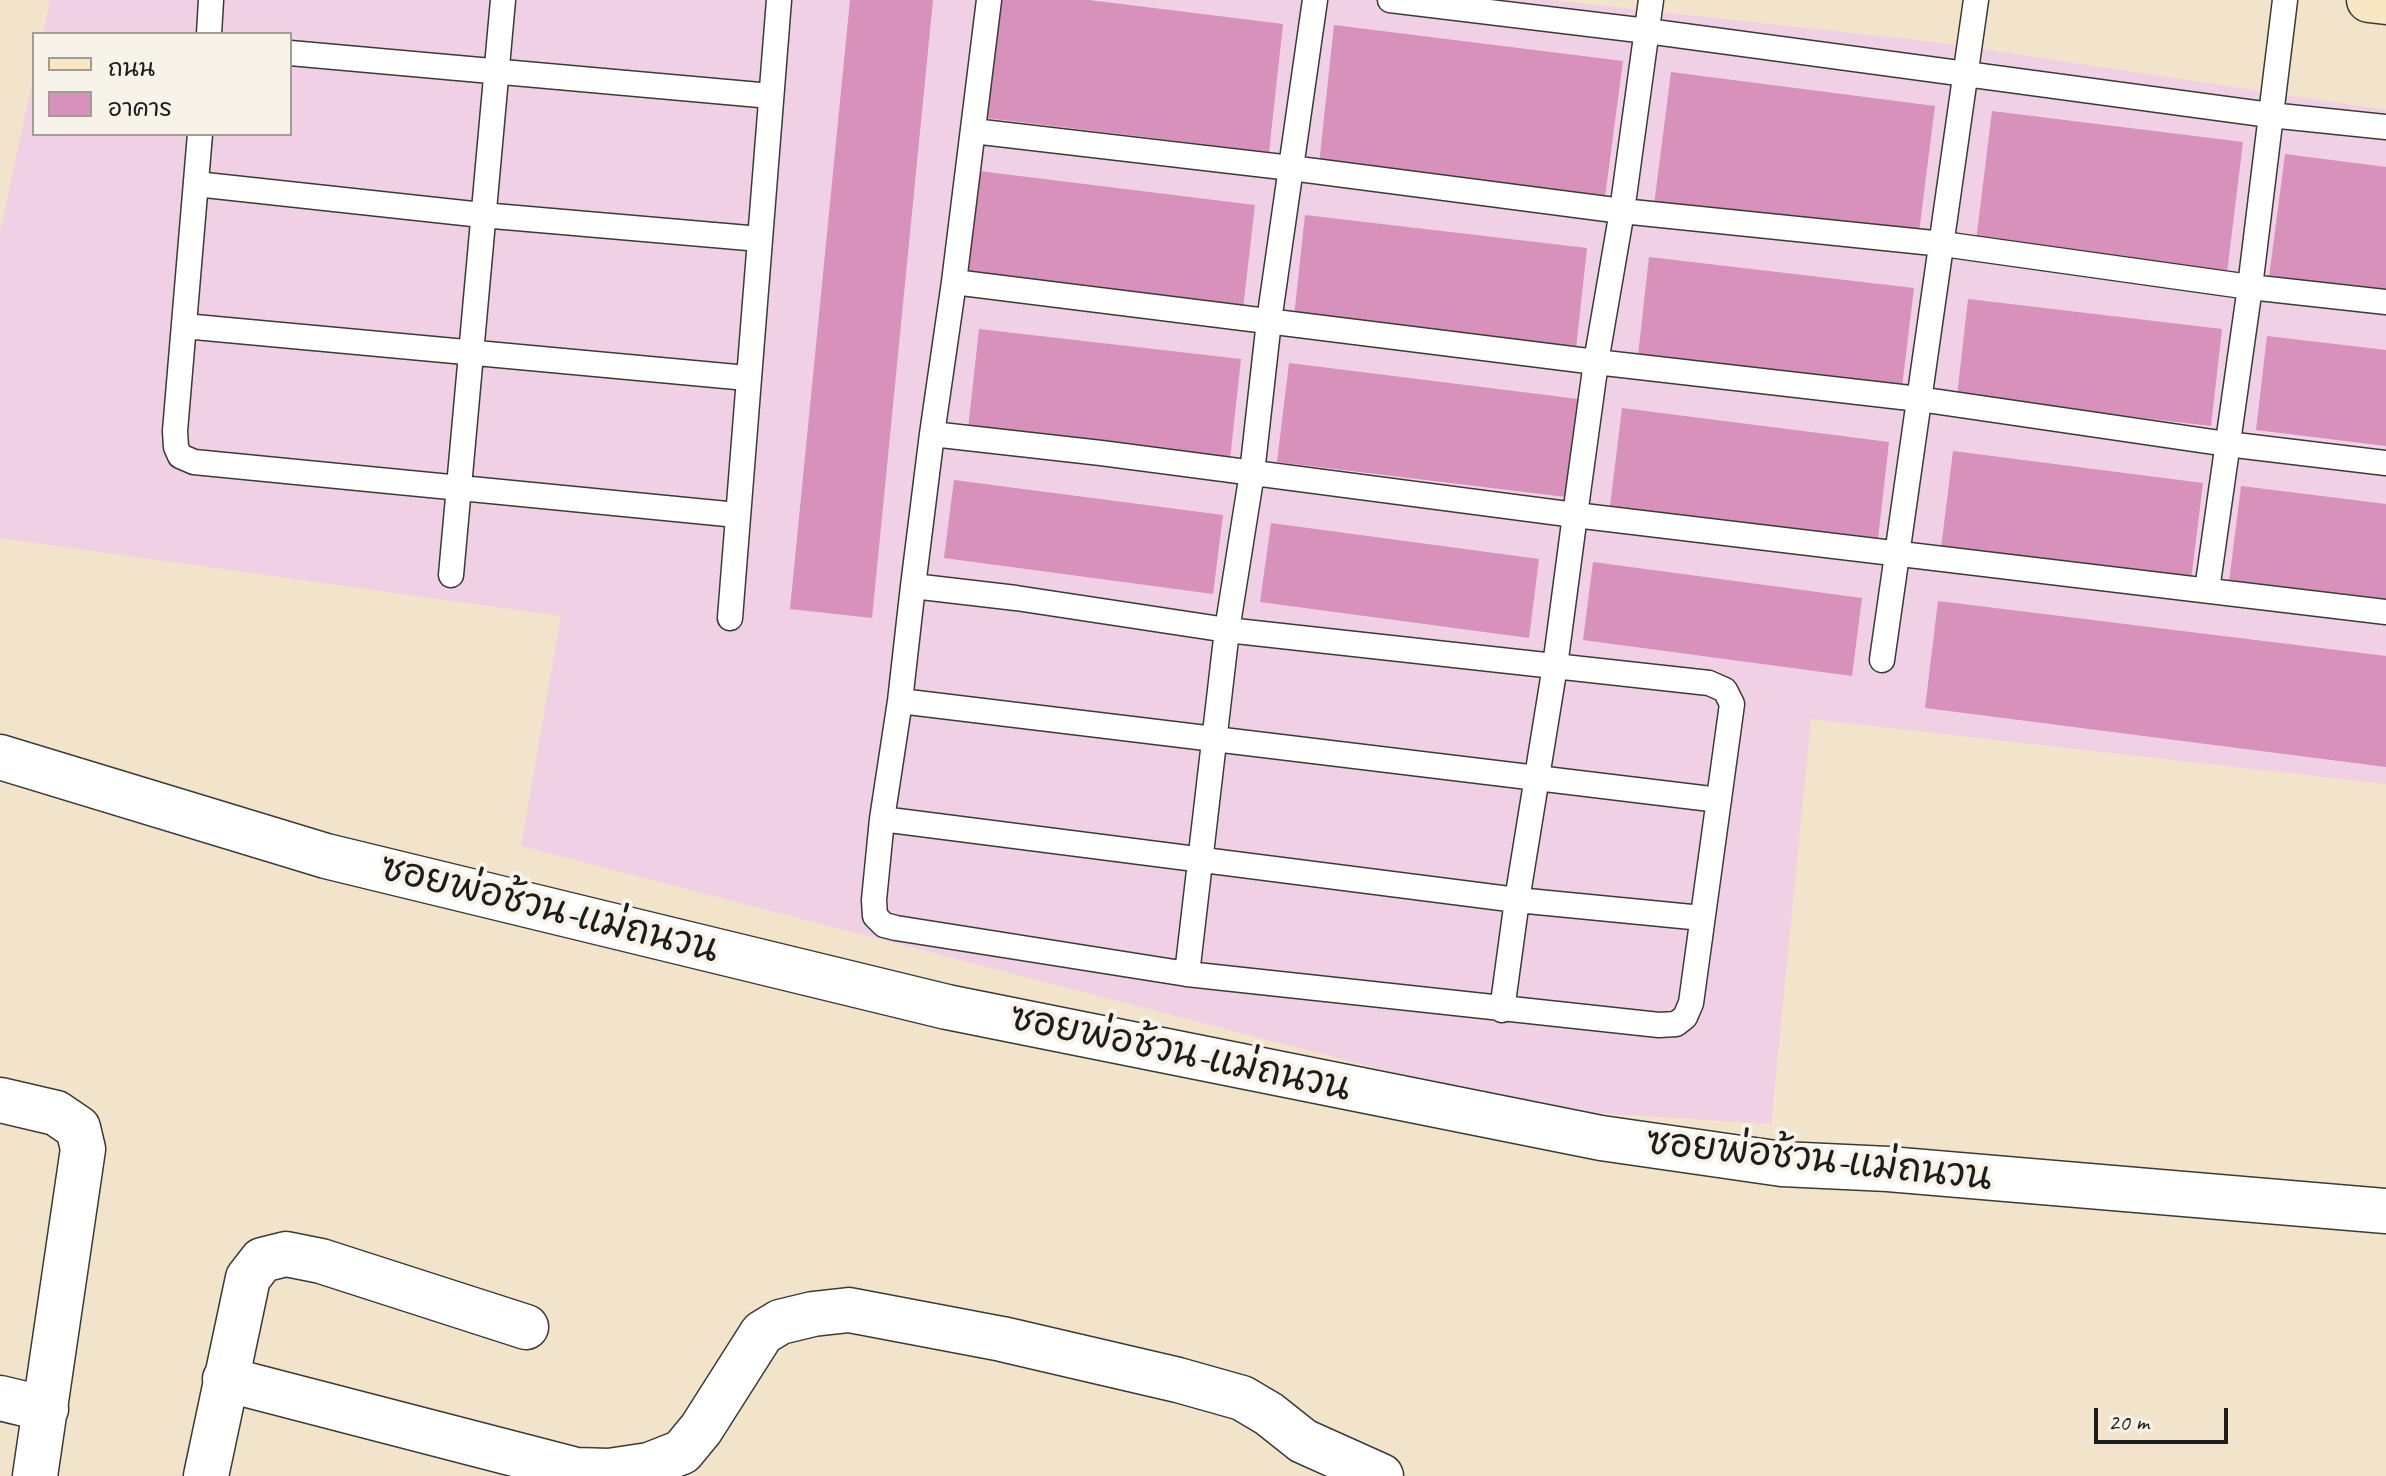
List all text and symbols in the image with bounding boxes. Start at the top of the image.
legend [32,32,292,136]
text: ถนน [108,53,155,83]
text: อาคาร [108,93,172,123]
street label: ซอยพ่อช้วน-แม่ถนวน [375,846,723,974]
street label: ซอยพ่อช้วน-แม่ถนวน [1006,996,1354,1112]
street label: ซอยพ่อช้วน-แม่ถนวน [1644,1120,1994,1202]
scale bar [2098,1392,2232,1442]
text: 20 m [2108,1407,2149,1437]

